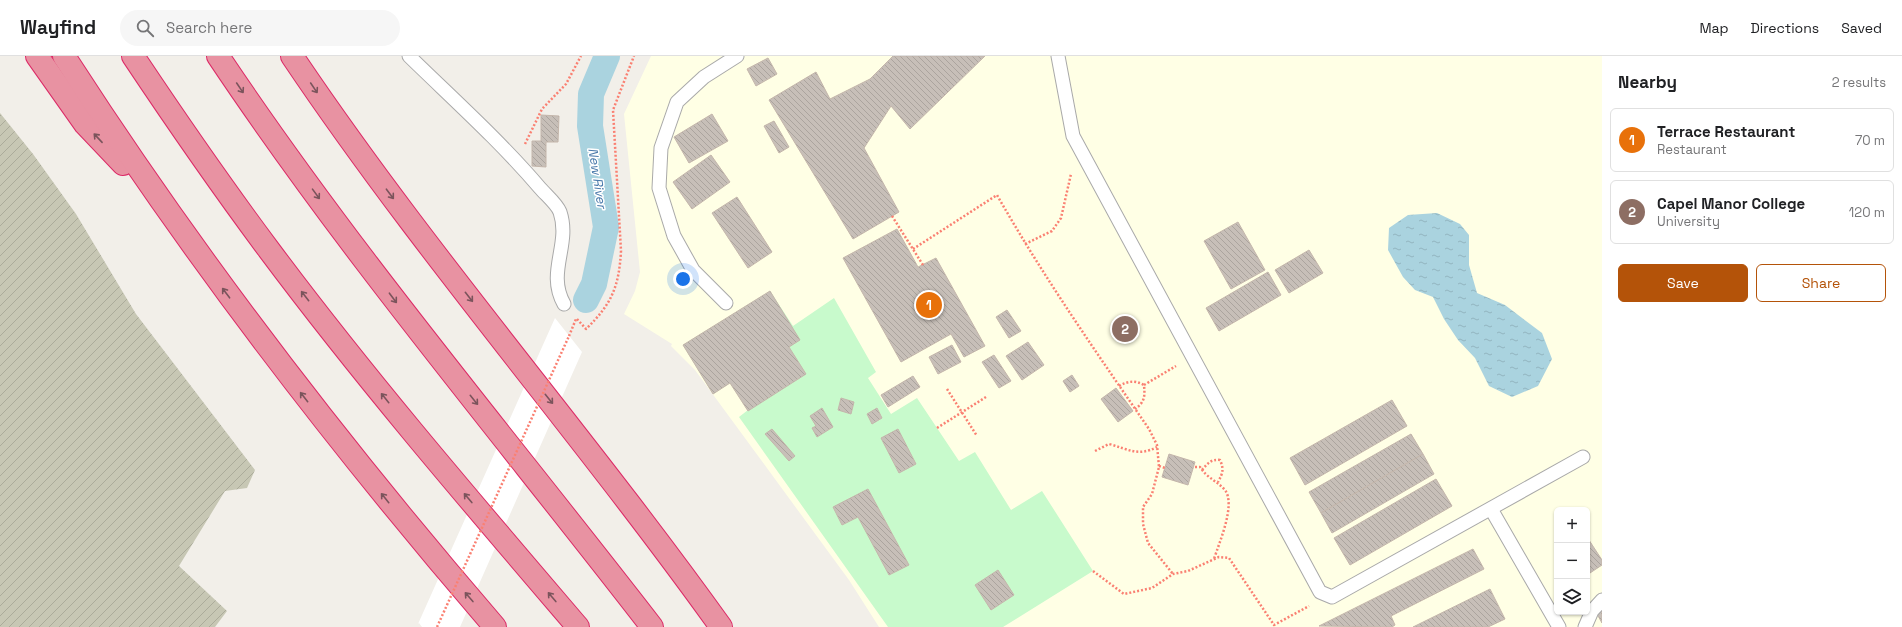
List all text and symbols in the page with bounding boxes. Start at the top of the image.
search box [120,10,400,46]
text: Wayfind [20,15,96,40]
icon: search [134,17,156,39]
text: Search here [166,18,252,37]
text: Map [1699,19,1729,37]
text: Directions [1751,19,1819,37]
text: Saved [1841,19,1882,37]
text: Nearby [1618,71,1677,93]
text: 2 results [1832,74,1886,91]
one-way arrow [236,82,244,93]
one-way arrow [310,83,318,94]
text: Terrace Restaurant [1657,122,1795,141]
one-way arrow [94,132,103,143]
text: 1 [1629,132,1635,149]
text: 70 m [1855,132,1885,149]
text: Restaurant [1657,141,1727,158]
water label: New River [584,147,611,211]
one-way arrow [311,188,320,199]
one-way arrow [386,188,394,199]
text: Capel Manor College [1657,194,1805,213]
text: 2 [1628,204,1636,221]
text: 120 m [1849,204,1885,221]
text: University [1657,213,1720,230]
button: Save [1618,264,1748,302]
button: Share [1756,264,1886,302]
your location [673,269,693,289]
one-way arrow [222,287,230,298]
pin: 1 [916,290,942,320]
one-way arrow [300,291,309,302]
one-way arrow [389,292,398,303]
one-way arrow [464,292,473,303]
pin: 2 [1112,314,1138,344]
one-way arrow [300,391,308,402]
one-way arrow [381,393,390,404]
one-way arrow [545,394,554,405]
one-way arrow [469,395,478,406]
one-way arrow [381,493,390,504]
one-way arrow [464,493,473,503]
map controls [1554,507,1590,615]
button: + [1554,507,1590,543]
button: − [1554,543,1590,579]
button: layers [1554,579,1590,615]
one-way arrow [548,592,557,603]
one-way arrow [465,593,474,603]

